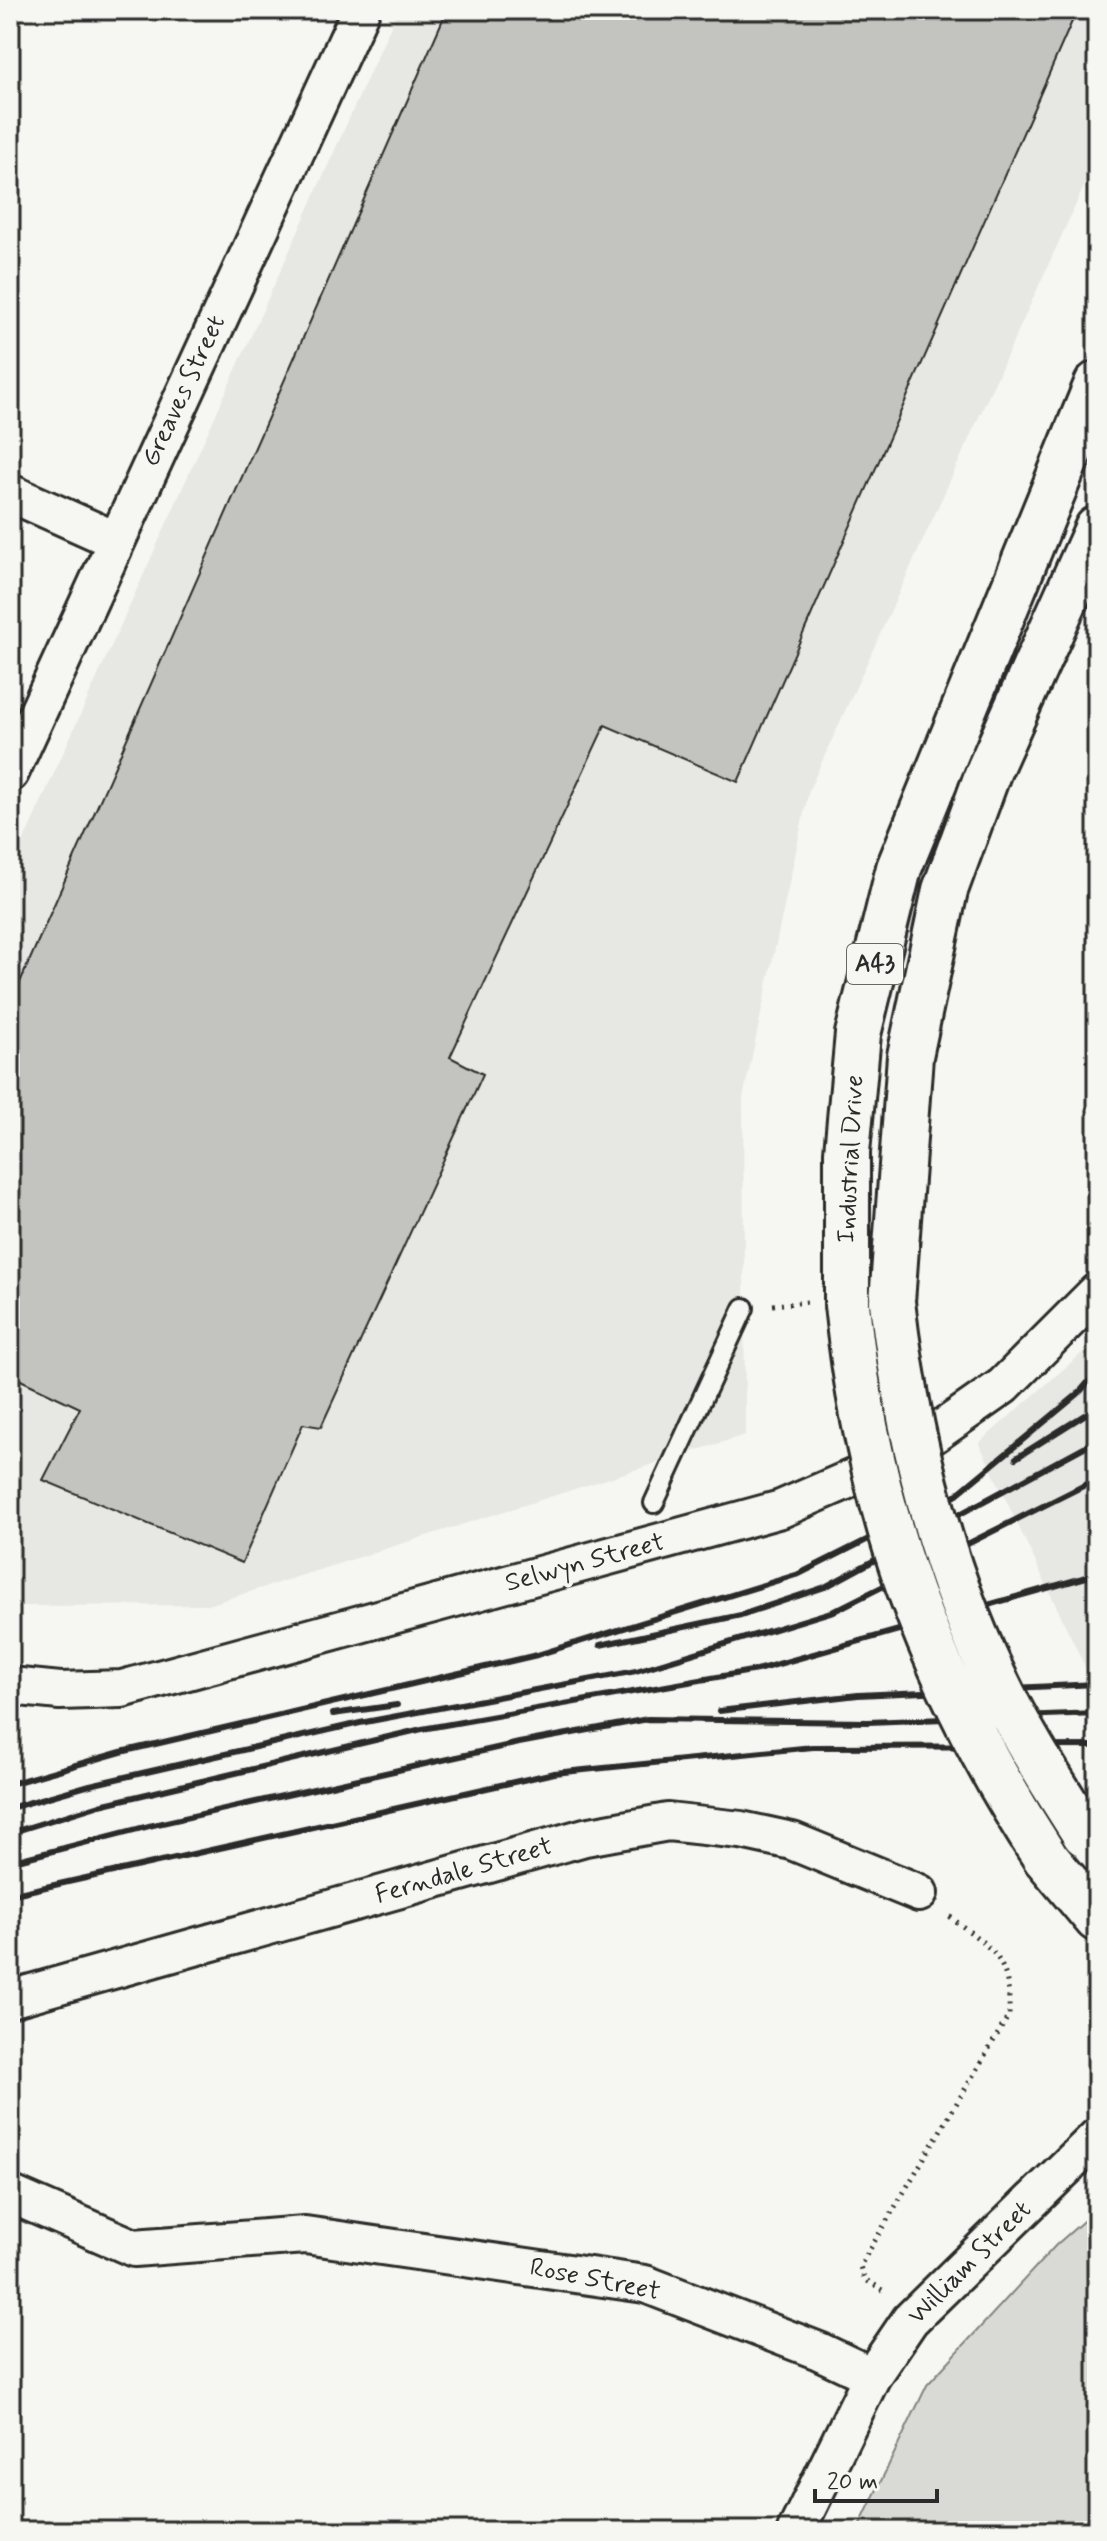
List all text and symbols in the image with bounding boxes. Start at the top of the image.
street label: Greaves Street [134,310,234,472]
road number: A43 [847,944,903,984]
street label: Industrial Drive [830,1074,872,1244]
street label: Selwyn Street [501,1525,669,1601]
street label: Ferndale Street [371,1829,557,1913]
street label: William Street [901,2194,1039,2332]
street label: Rose Street [527,2251,663,2309]
scale bar [815,2453,937,2503]
text: 20 m [827,2467,878,2498]

